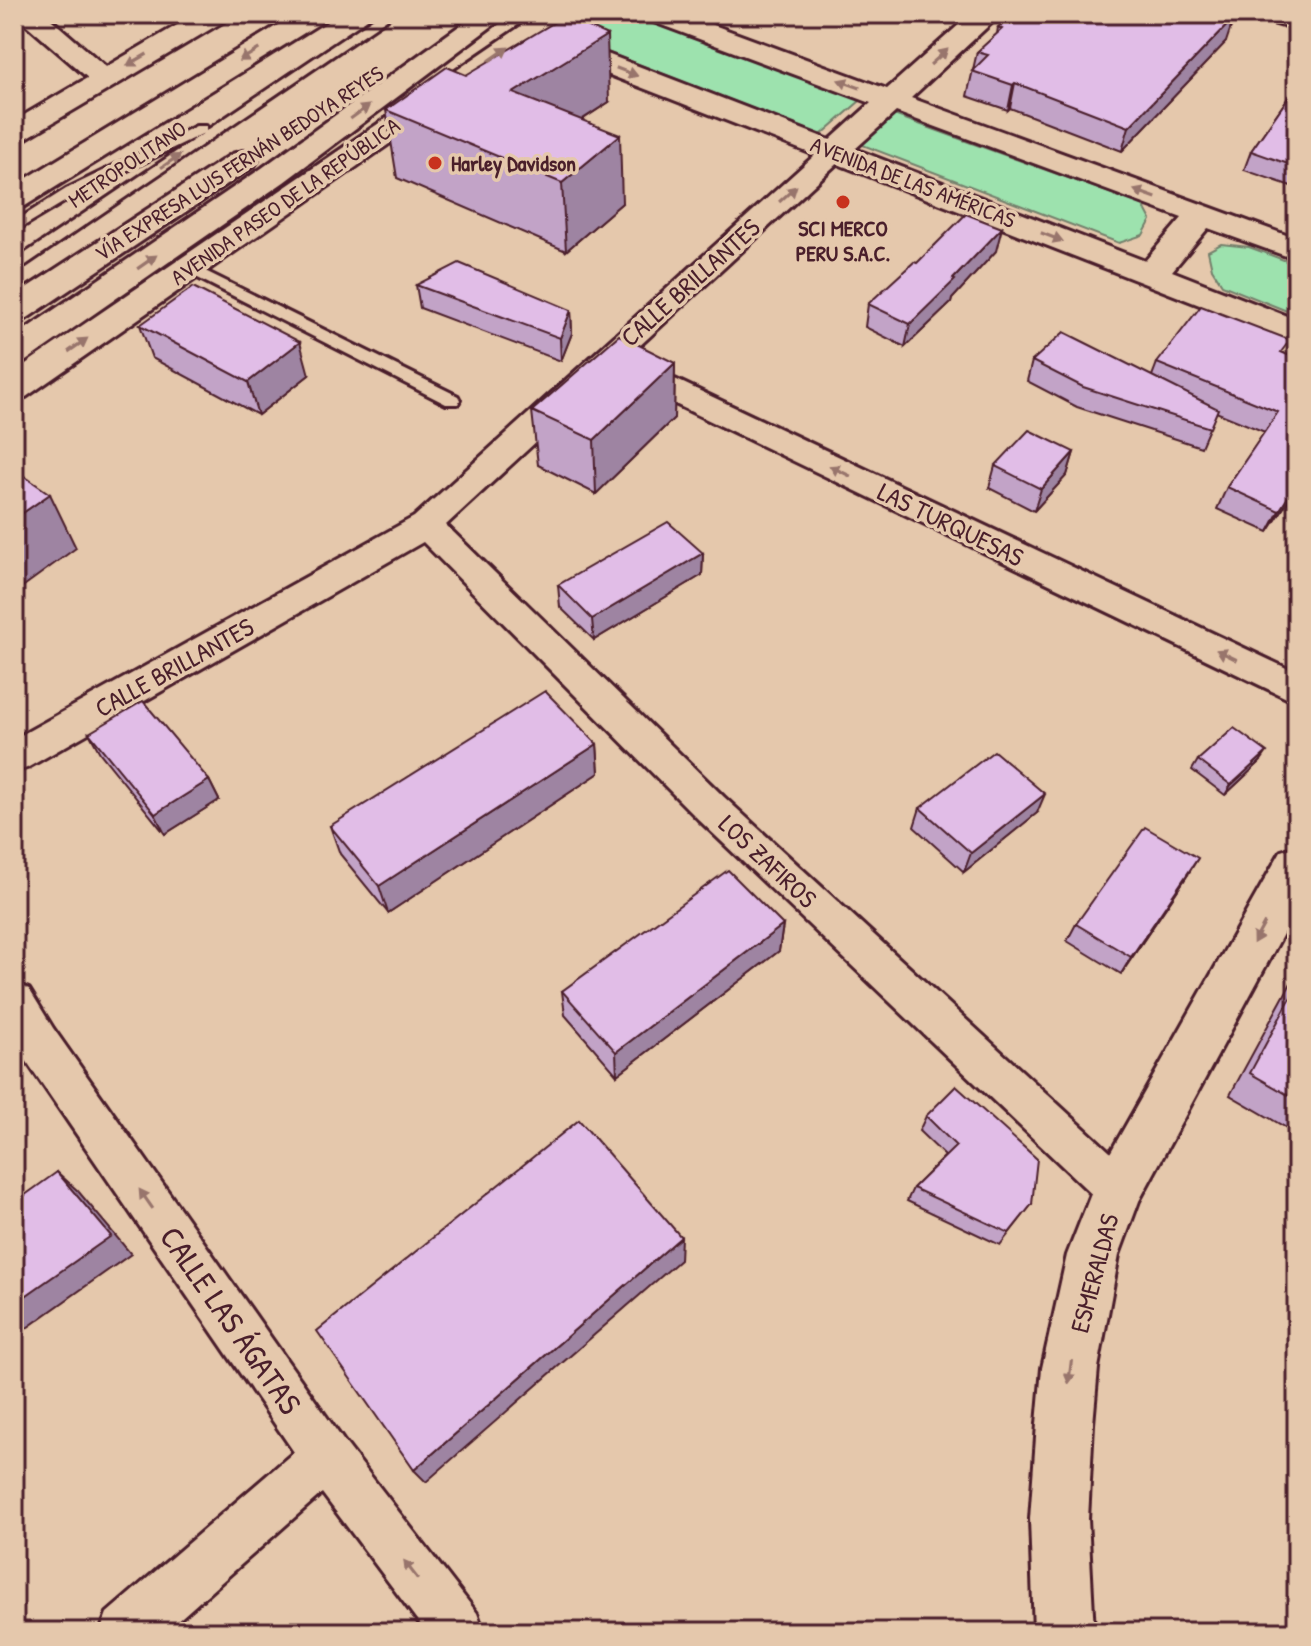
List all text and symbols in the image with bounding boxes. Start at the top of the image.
one-way arrow [238,47,260,61]
one-way arrow [489,47,510,62]
one-way arrow [930,49,949,67]
one-way arrow [126,53,148,67]
street label: VÍA EXPRESA LUIS FERNÁN BEDOYA REYES [89,58,389,268]
one-way arrow [615,66,639,79]
one-way arrow [837,78,861,90]
one-way arrow [349,104,370,120]
street label: AVENIDA PASEO DE LA REPÚBLICA [164,110,406,292]
street label: METROPOLITANO [62,113,192,215]
street label: AVENIDA DE LAS AMÉRICAS [806,129,1020,235]
place label: Harley Davidson [451,148,576,179]
one-way arrow [161,154,182,169]
marker: Harley Davidson [426,154,444,172]
one-way arrow [778,185,798,203]
one-way arrow [1133,187,1157,200]
marker: SCI MERCO PERU S.A.C. [834,193,852,211]
street label: CALLE BRILLANTES [613,210,767,354]
place label: SCI MERCO PERU S.A.C. [796,213,891,268]
one-way arrow [1041,231,1065,244]
one-way arrow [137,255,158,270]
one-way arrow [68,338,89,353]
one-way arrow [829,464,852,478]
street label: LAS TURQUESAS [872,474,1030,574]
street label: CALLE BRILLANTES [88,609,260,725]
one-way arrow [1215,648,1238,662]
street label: LOS ZAFIROS [711,807,825,915]
one-way arrow [1253,922,1267,944]
one-way arrow [139,1188,154,1209]
street label: ESMERALDAS [1061,1210,1127,1336]
street label: CALLE LAS ÁGATAS [150,1218,312,1423]
one-way arrow [1063,1360,1076,1385]
one-way arrow [404,1559,419,1580]

